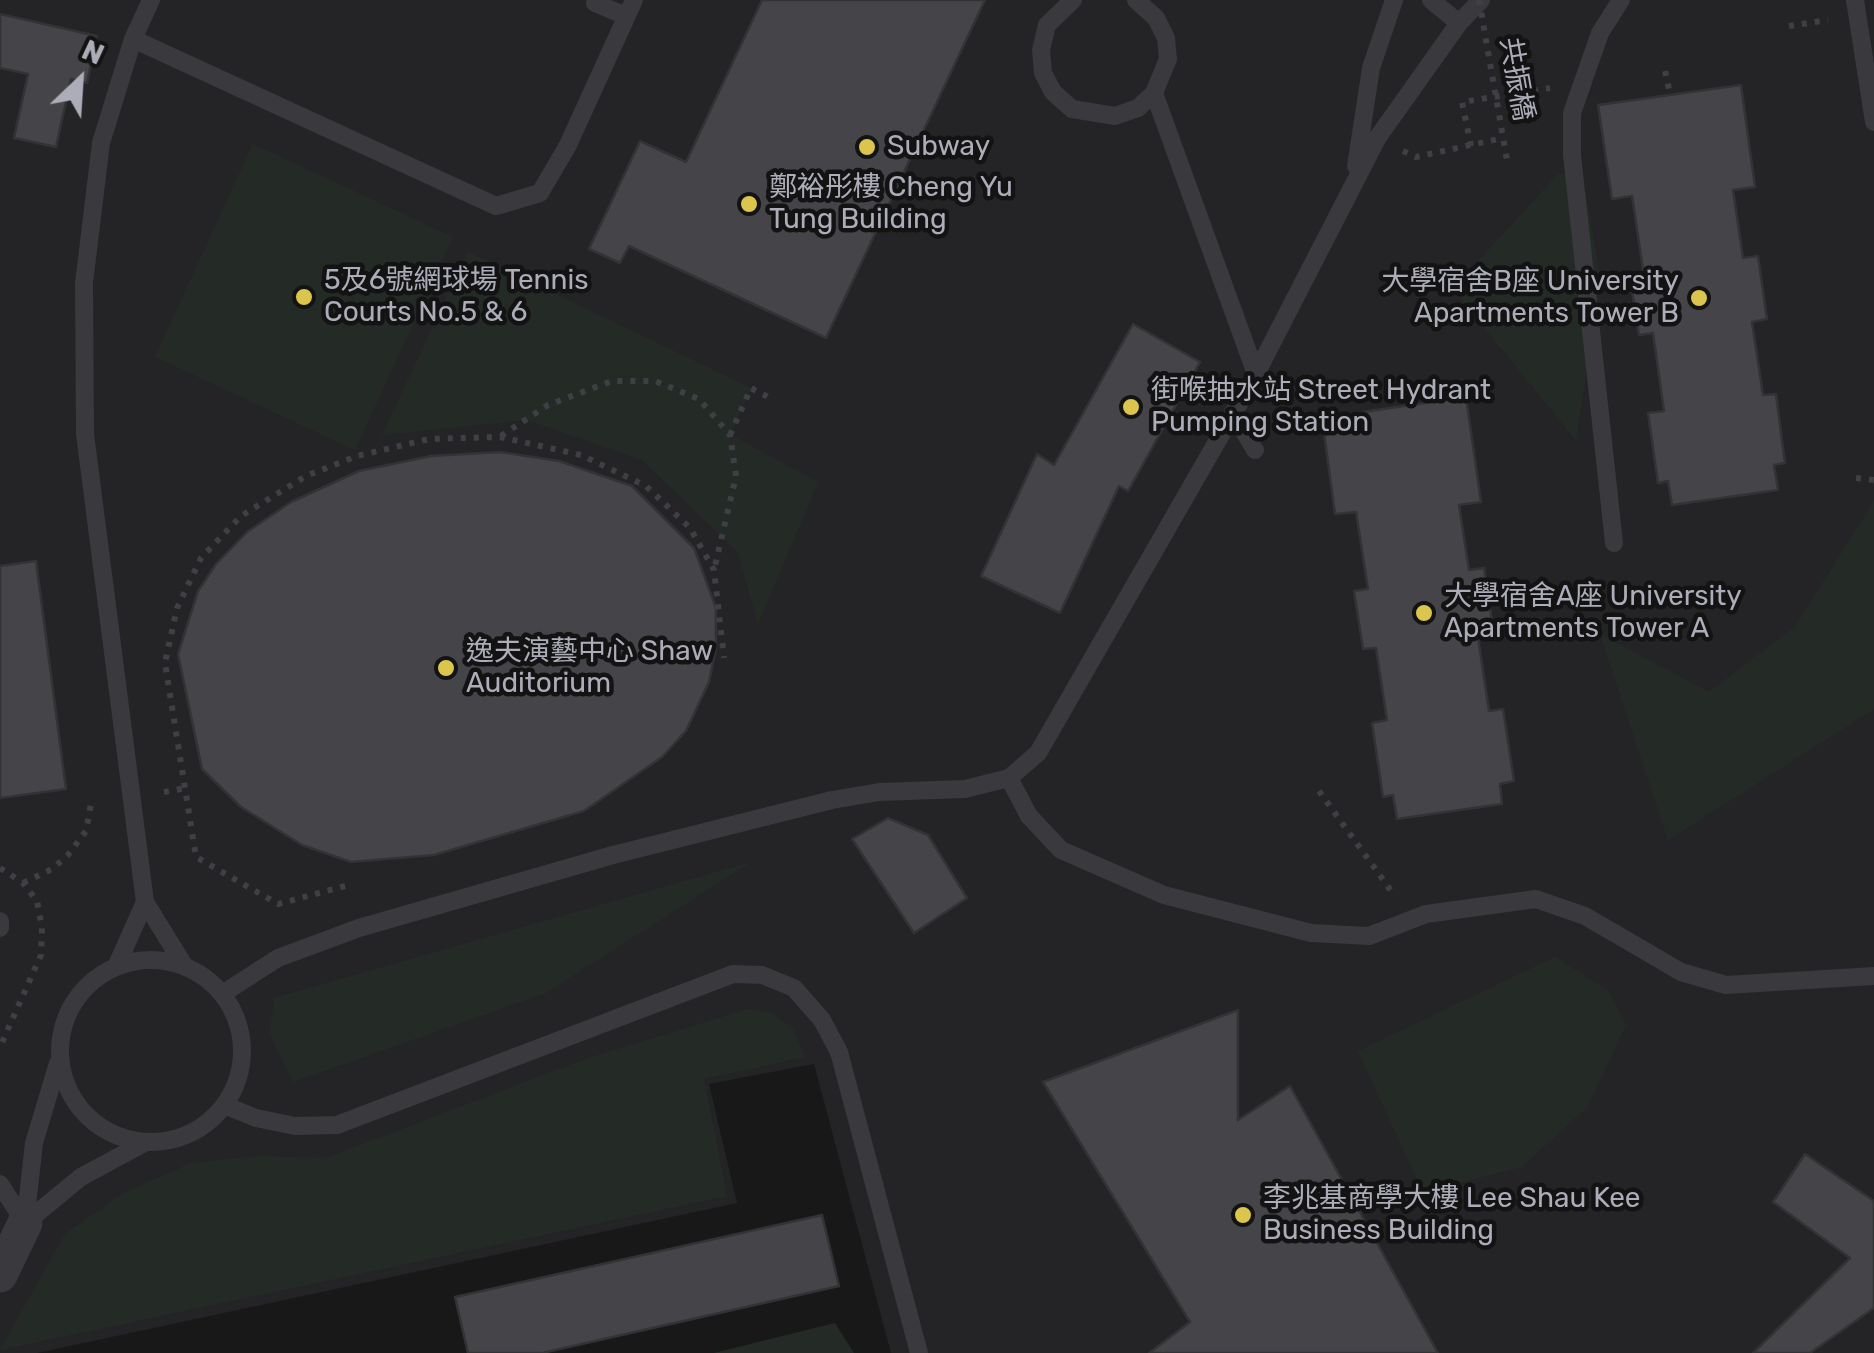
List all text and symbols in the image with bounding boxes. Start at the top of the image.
north arrow [30,30,130,130]
text: N [77,33,109,72]
street label: 共振橋 [1492,35,1540,123]
place label: Subway [887,130,990,164]
marker: Subway [856,136,878,158]
place label: 鄭裕彤樓 Cheng Yu Tung Building [769,171,1013,237]
marker: 鄭裕彤樓 Cheng Yu Tung Building [738,193,760,215]
place label: 5及6號網球場 Tennis Courts No.5 & 6 [324,264,589,330]
place label: 大學宿舍B座 University Apartments Tower B [1381,265,1679,331]
marker: 5及6號網球場 Tennis Courts No.5 & 6 [293,286,315,308]
marker: 大學宿舍B座 University Apartments Tower B [1688,287,1710,309]
place label: 街喉抽水站 Street Hydrant Pumping Station [1151,374,1491,440]
marker: 街喉抽水站 Street Hydrant Pumping Station [1120,396,1142,418]
place label: 大學宿舍A座 University Apartments Tower A [1444,580,1742,646]
marker: 大學宿舍A座 University Apartments Tower A [1413,602,1435,624]
place label: 逸夫演藝中心 Shaw Auditorium [466,635,713,701]
marker: 逸夫演藝中心 Shaw Auditorium [435,657,457,679]
place label: 李兆基商學大樓 Lee Shau Kee Business Building [1263,1182,1641,1248]
marker: 李兆基商學大樓 Lee Shau Kee Business Building [1232,1204,1254,1226]

